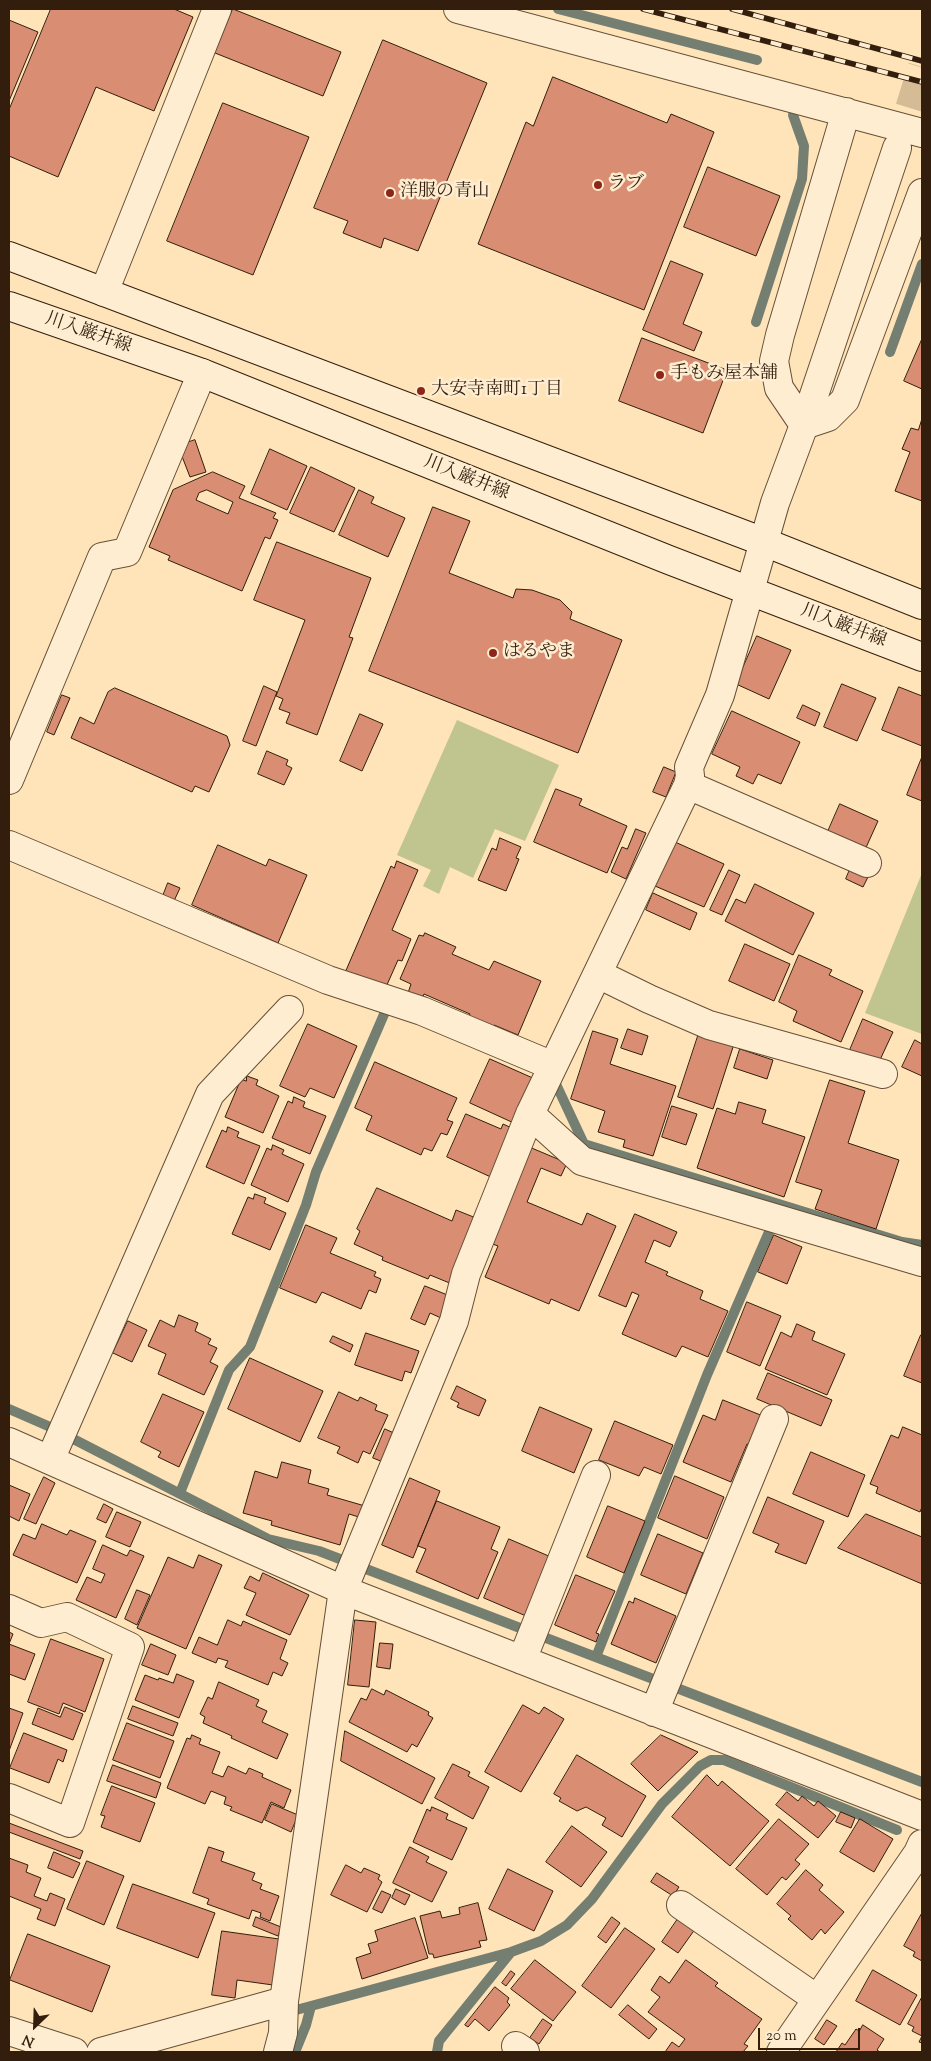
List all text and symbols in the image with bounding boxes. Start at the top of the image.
place label: ラブ [608,174,644,196]
marker: ラブ [592,179,604,191]
place label: 洋服の青山 [400,182,490,204]
marker: 洋服の青山 [384,187,396,199]
street label: 川入巌井線 [42,309,134,359]
place label: 手もみ屋本舗 [670,364,778,386]
marker: 手もみ屋本舗 [654,369,666,381]
place label: 大安寺南町1丁目 [431,380,563,402]
marker: 大安寺南町1丁目 [415,385,427,397]
street label: 川入巌井線 [420,452,512,506]
street label: 川入巌井線 [797,601,889,653]
place label: はるやま [503,642,575,664]
marker: はるやま [487,647,499,659]
north arrow [10,2001,60,2051]
scale bar [761,2018,864,2050]
text: 20 m [766,2026,797,2047]
text: N [20,2028,38,2051]

